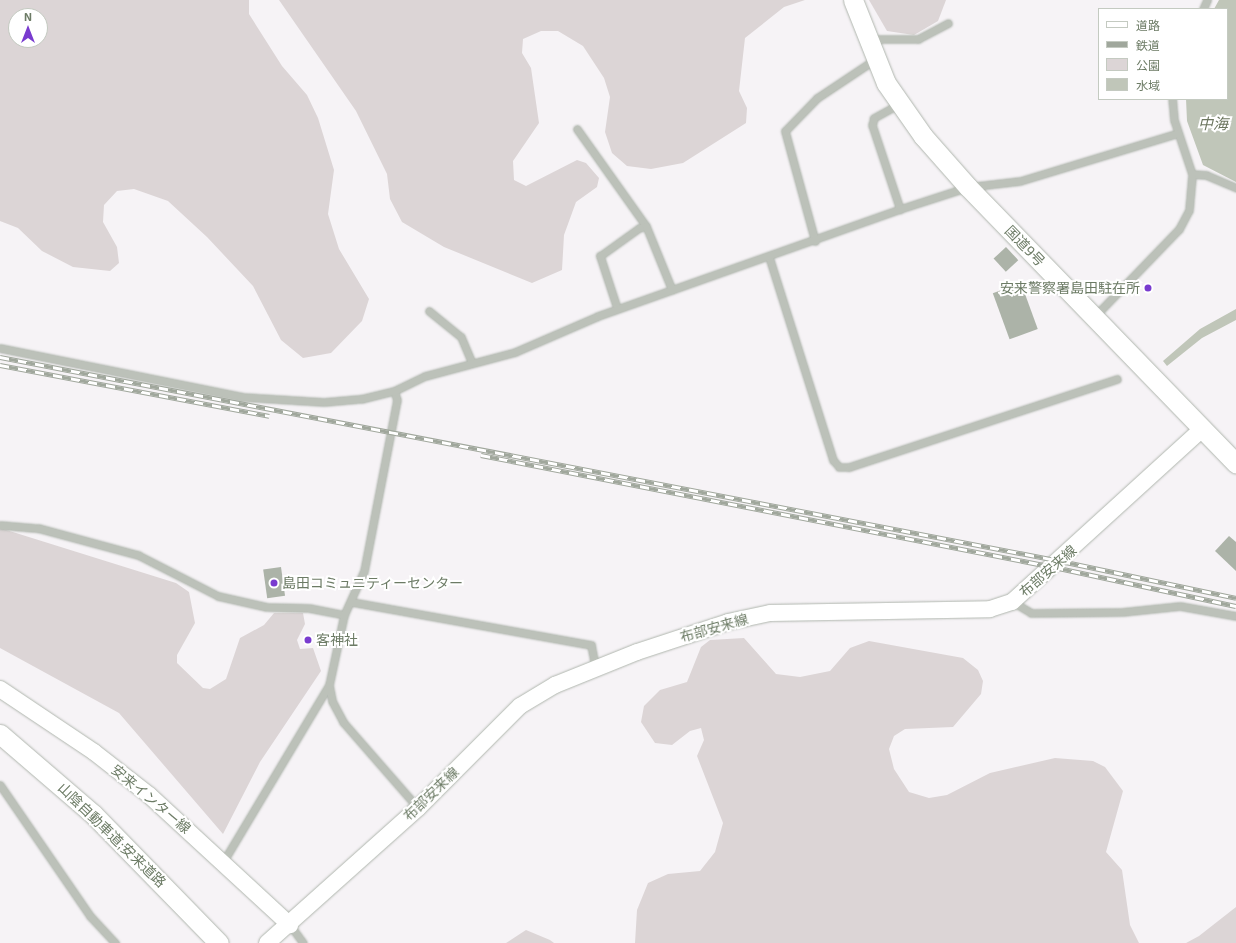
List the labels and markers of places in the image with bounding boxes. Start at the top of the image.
place label: 安来警察署島田駐在所 [1000,280,1140,296]
marker: 安来警察署島田駐在所 [1143,283,1153,293]
place label: 島田コミュニティーセンター [282,575,464,591]
marker: 島田コミュニティーセンター [269,578,279,588]
place label: 客神社 [316,632,358,648]
marker: 客神社 [303,635,313,645]

